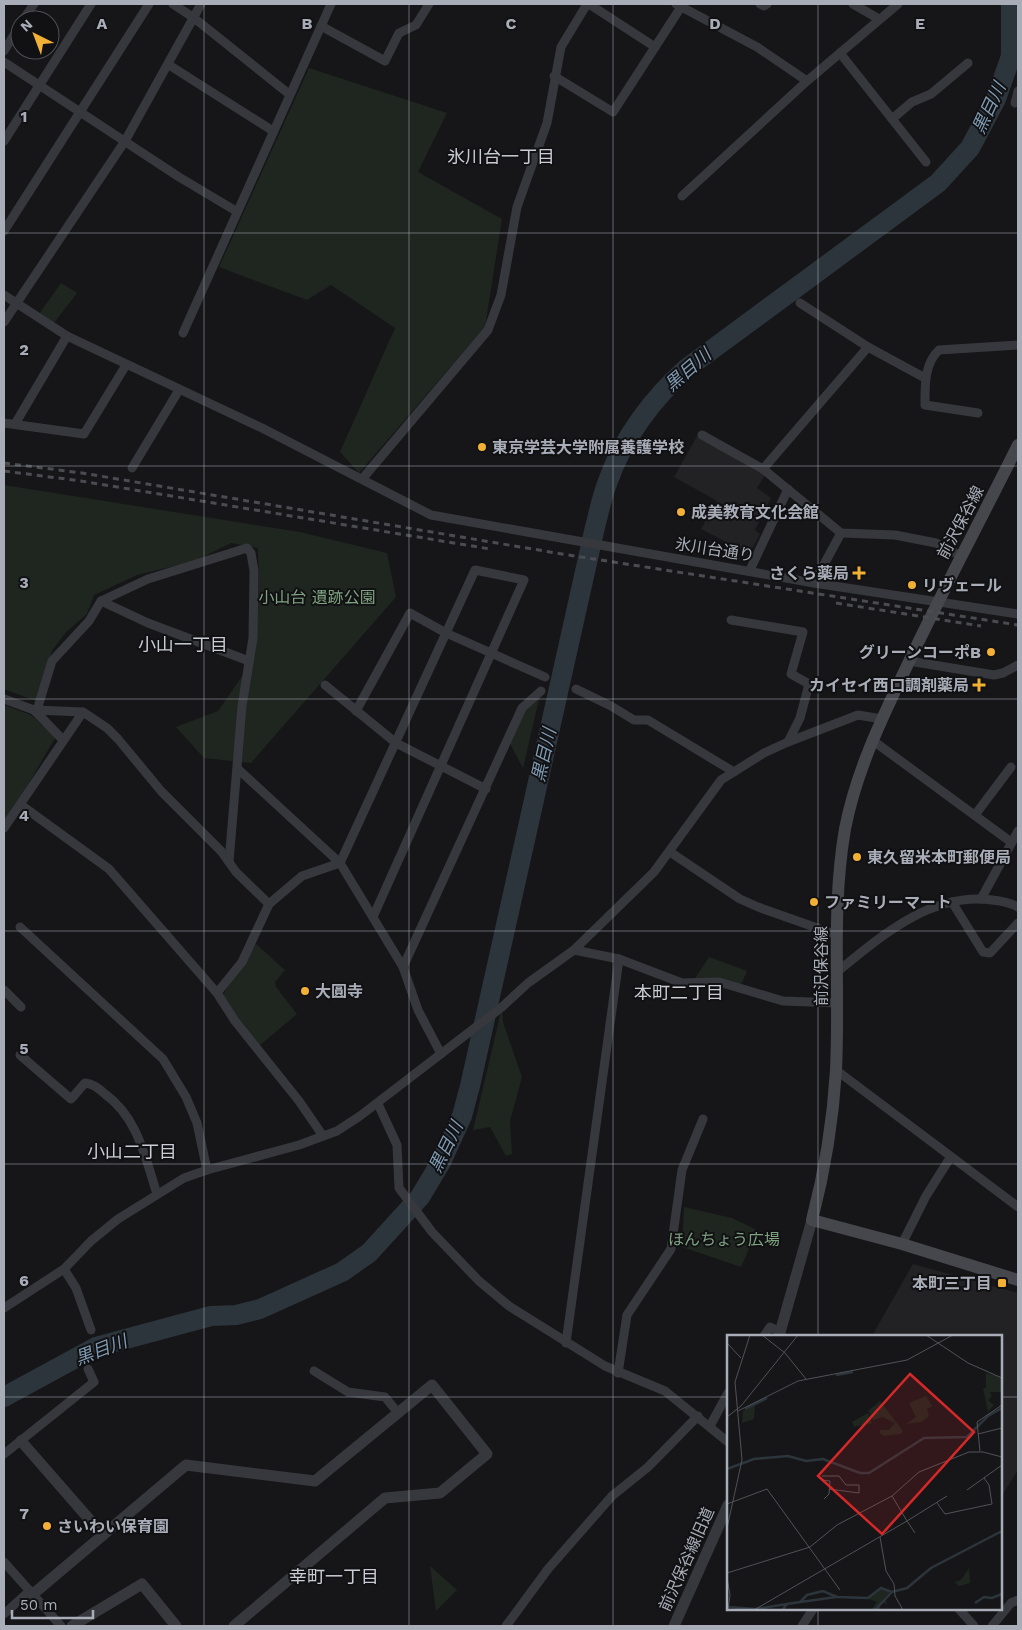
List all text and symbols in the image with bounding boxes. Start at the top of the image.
north arrow [10,10,60,60]
text: A [97,14,108,33]
text: B [302,14,313,33]
text: C [506,14,517,33]
text: D [709,14,721,33]
text: E [915,14,925,33]
text: N [17,16,36,35]
water label: 黒目川 [968,77,1010,137]
text: 1 [21,107,27,126]
district label: 氷川台一丁目 [447,146,555,167]
text: 2 [19,340,29,359]
water label: 黒目川 [660,343,716,395]
place label: 東京学芸大学附属養護学校 [492,438,684,457]
marker: 東京学芸大学附属養護学校 [476,441,488,453]
street label: 前沢保谷線 [933,482,988,562]
place label: 成美教育文化会館 [691,503,819,522]
marker: 成美教育文化会館 [675,506,687,518]
street label: 氷川台通り [674,534,756,565]
place label: さくら薬局 [769,564,849,583]
marker: さくら薬局 [853,567,865,579]
text: 3 [19,573,29,592]
place label: リヴェール [922,576,1002,595]
marker: リヴェール [906,579,918,591]
park label: 小山台 遺跡公園 [258,588,376,607]
district label: 小山一丁目 [138,634,228,655]
place label: グリーンコーポB [859,643,981,662]
marker: グリーンコーポB [985,646,997,658]
place label: カイセイ西口調剤薬局 [809,676,969,695]
marker: カイセイ西口調剤薬局 [973,679,985,691]
water label: 黒目川 [527,724,560,784]
text: 4 [19,806,29,825]
place label: 東久留米本町郵便局 [867,848,1011,867]
marker: 東久留米本町郵便局 [851,851,863,863]
place label: ファミリーマート [824,893,952,912]
marker: ファミリーマート [808,896,820,908]
street label: 前沢保谷線 [812,926,831,1006]
place label: 大圓寺 [315,982,363,1001]
district label: 本町二丁目 [634,982,724,1003]
marker: 大圓寺 [299,985,311,997]
text: 5 [19,1039,29,1058]
water label: 黒目川 [424,1116,468,1176]
district label: 小山二丁目 [87,1141,177,1162]
park label: ほんちょう広場 [668,1230,780,1249]
text: 6 [19,1271,29,1290]
place label: 本町三丁目 [912,1274,992,1293]
marker: 本町三丁目 [996,1277,1008,1289]
water label: 黒目川 [72,1329,132,1369]
inset map [727,1335,1002,1610]
text: 7 [19,1504,29,1523]
street label: 前沢保谷線旧道 [655,1504,718,1614]
place label: さいわい保育園 [57,1517,169,1536]
marker: さいわい保育園 [41,1520,53,1532]
district label: 幸町一丁目 [289,1566,379,1587]
scale bar [12,1588,94,1620]
text: 50 m [20,1596,57,1614]

